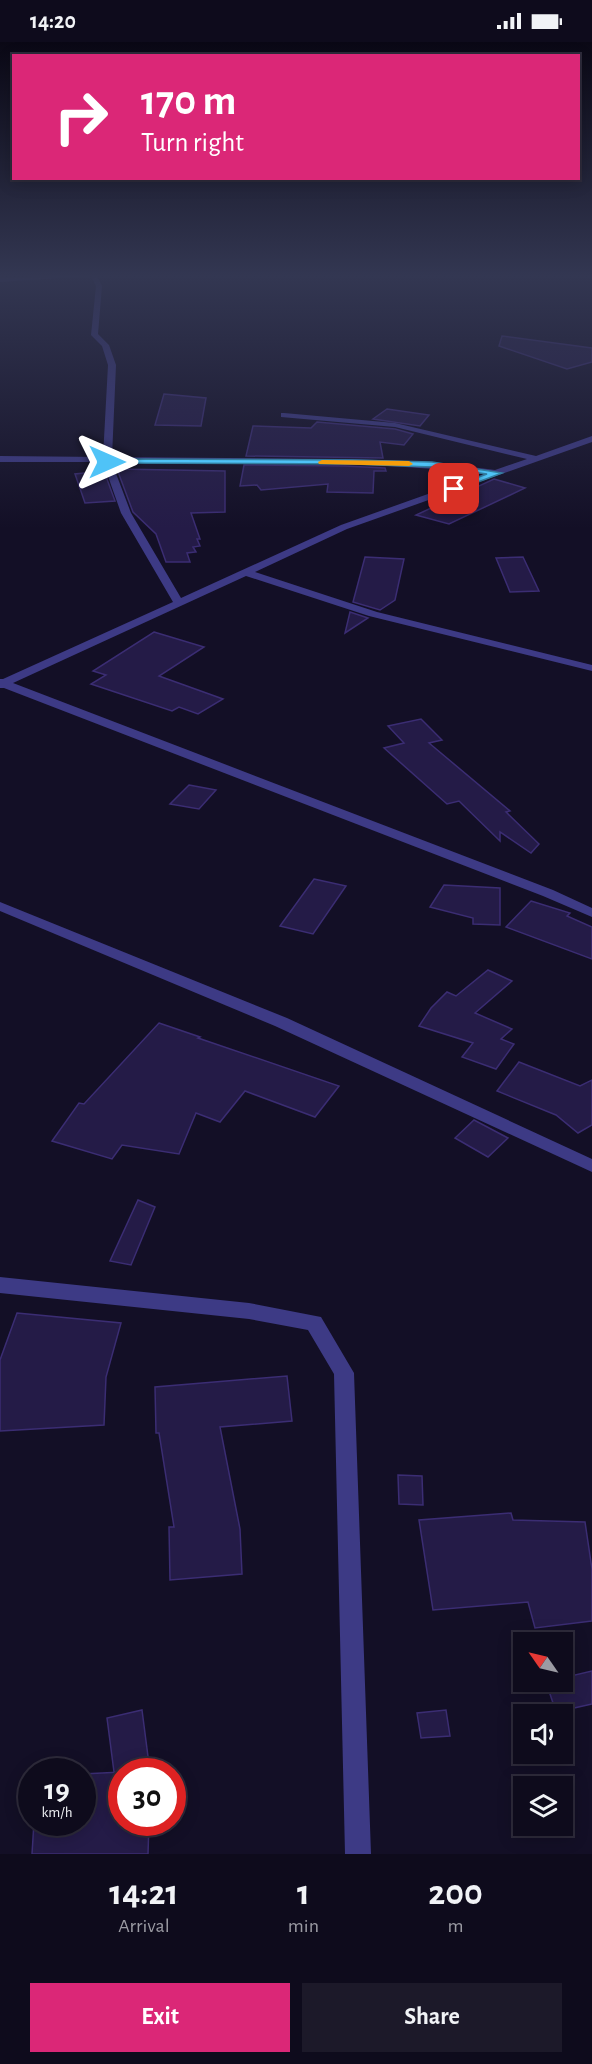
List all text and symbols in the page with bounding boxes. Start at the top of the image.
text: 14:20 [30,10,76,32]
icon: right [42,78,120,156]
text: 170 m [141,80,236,122]
text: Turn right [141,129,244,156]
position arrow [75,430,139,494]
pin [428,463,479,514]
icon: arrive [437,472,470,505]
north arrow [513,1632,573,1692]
map controls [513,1632,573,1836]
button: sound [513,1704,573,1764]
speed limit sign: 30 [108,1758,186,1836]
text: 19 [44,1775,70,1805]
button: layers [513,1776,573,1836]
text: km/h [42,1805,72,1820]
text: 14:21 [109,1875,179,1911]
text: 1 [297,1875,310,1911]
text: 200 [428,1875,483,1911]
text: Arrival [118,1916,170,1936]
text: min [288,1916,319,1936]
text: m [447,1916,463,1936]
button: Exit [30,1983,290,2052]
button: Share [302,1983,562,2052]

